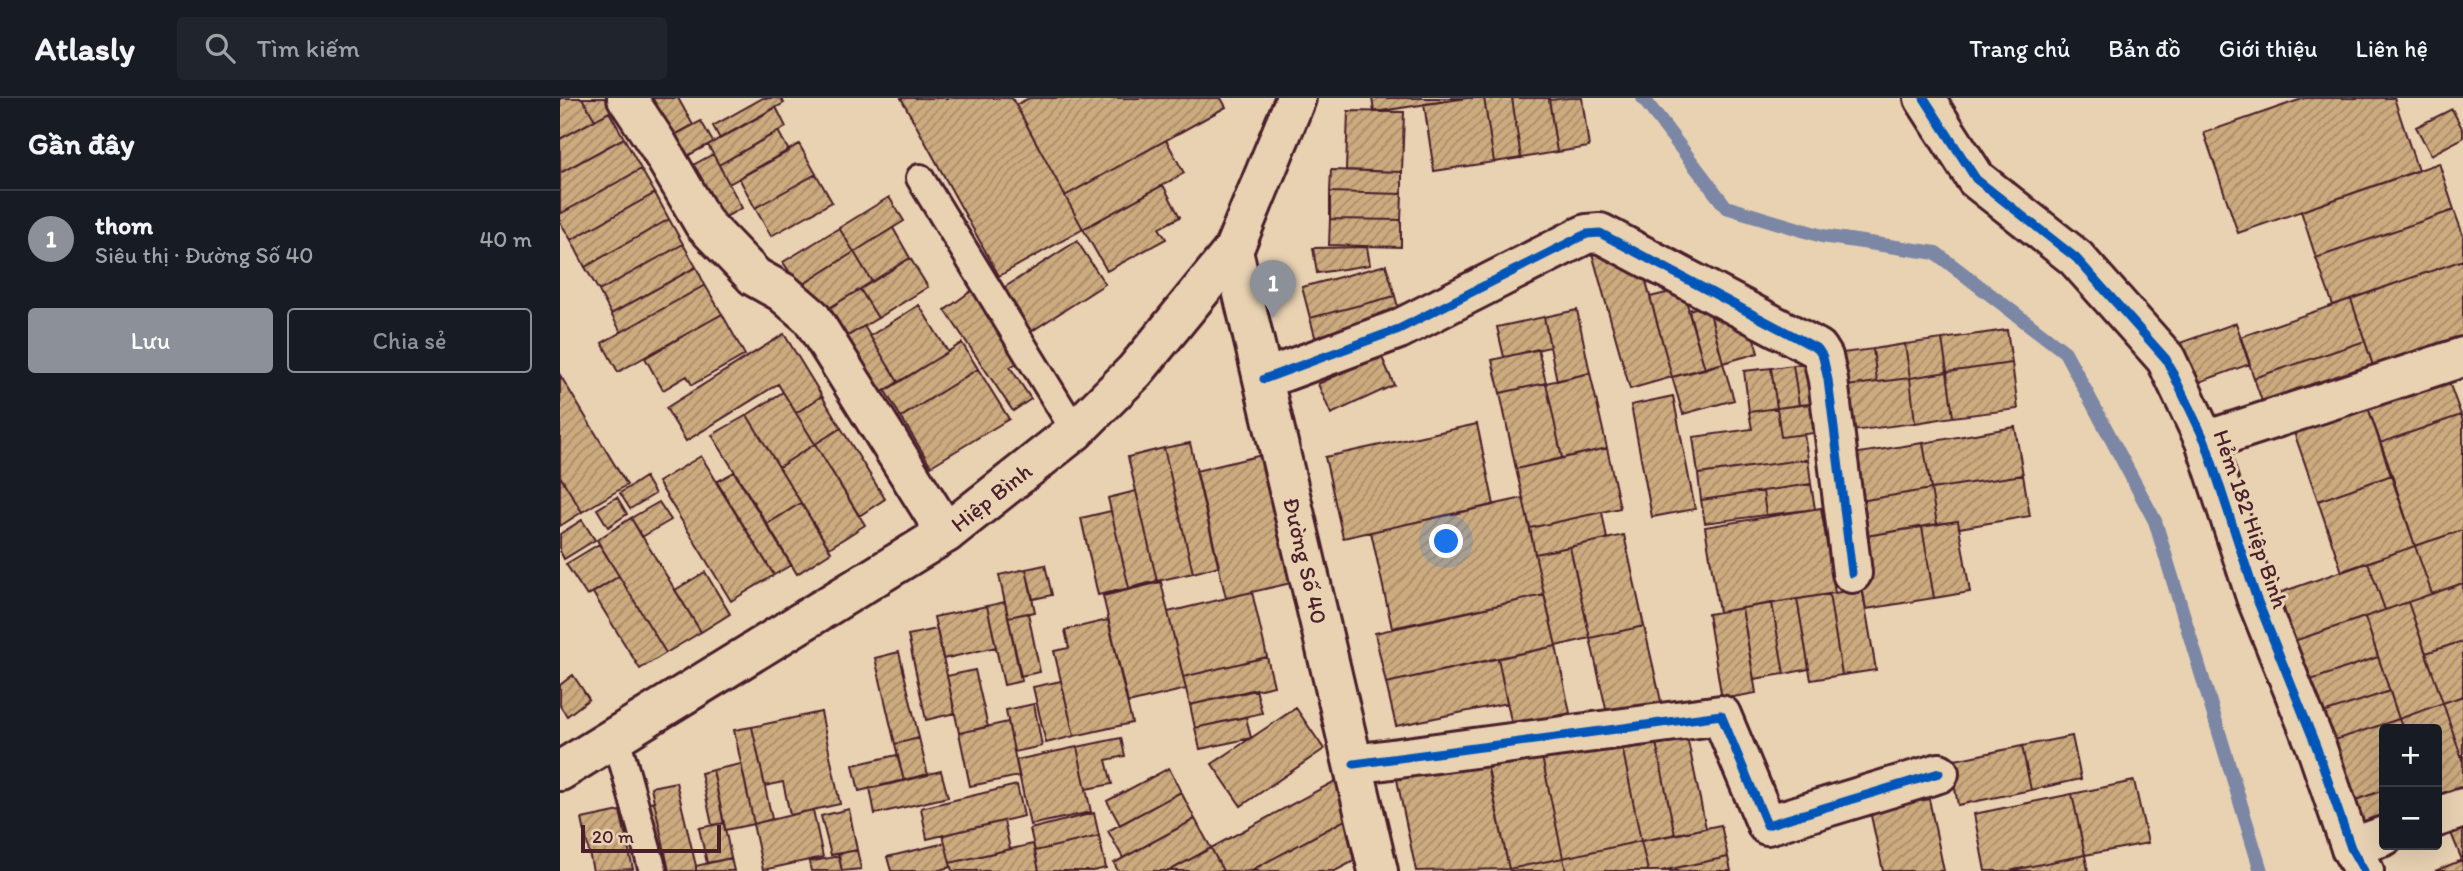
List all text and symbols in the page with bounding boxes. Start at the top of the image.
search box [177,17,667,80]
text: Atlasly [35,29,135,68]
icon: search [201,29,239,67]
text: Tìm kiếm [257,32,360,64]
text: Trang chủ [1969,34,2070,63]
text: Bản đồ [2108,34,2181,63]
text: Giới thiệu [2219,34,2318,63]
text: Liên hệ [2356,34,2428,63]
text: Gần đây [28,125,134,162]
text: thom [95,209,153,241]
text: 1 [46,225,56,253]
text: 40 m [479,225,532,253]
text: Siêu thị · Đường Số 40 [95,241,313,269]
pin: 1 [1250,260,1296,318]
button: Lưu [28,308,273,373]
button: Chia sẻ [287,308,532,373]
street label: Hẻm 182 Hiệp Bình [2207,426,2295,612]
street label: Hiệp Bình [945,457,1037,538]
street label: Đường Số 40 [1277,495,1334,627]
your location [1429,524,1463,558]
map controls [2379,724,2442,850]
button: + [2379,724,2442,787]
button: − [2379,787,2442,850]
scale bar [581,822,721,854]
text: 20 m [592,825,634,848]

